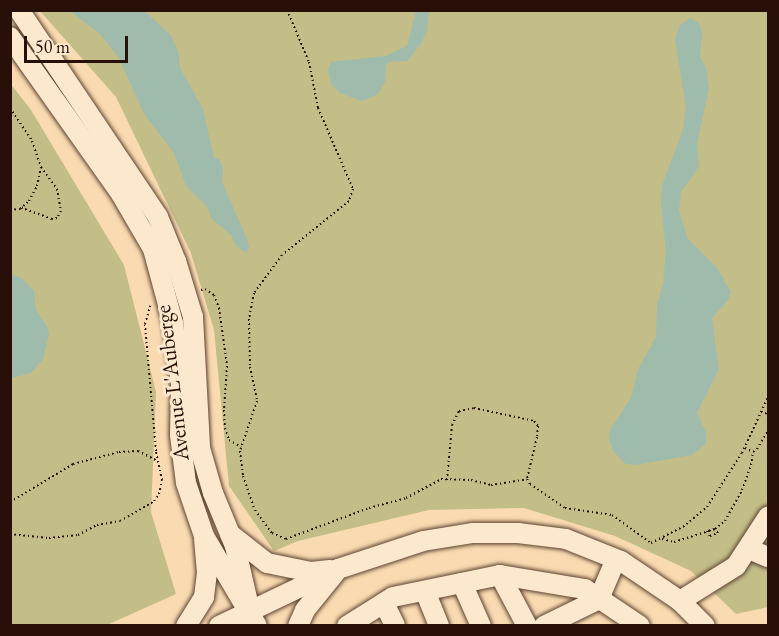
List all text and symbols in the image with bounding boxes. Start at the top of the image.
scale bar [27,24,130,62]
text: 50 m [35,35,70,58]
street label: Avenue L'Auberge [149,303,195,463]

